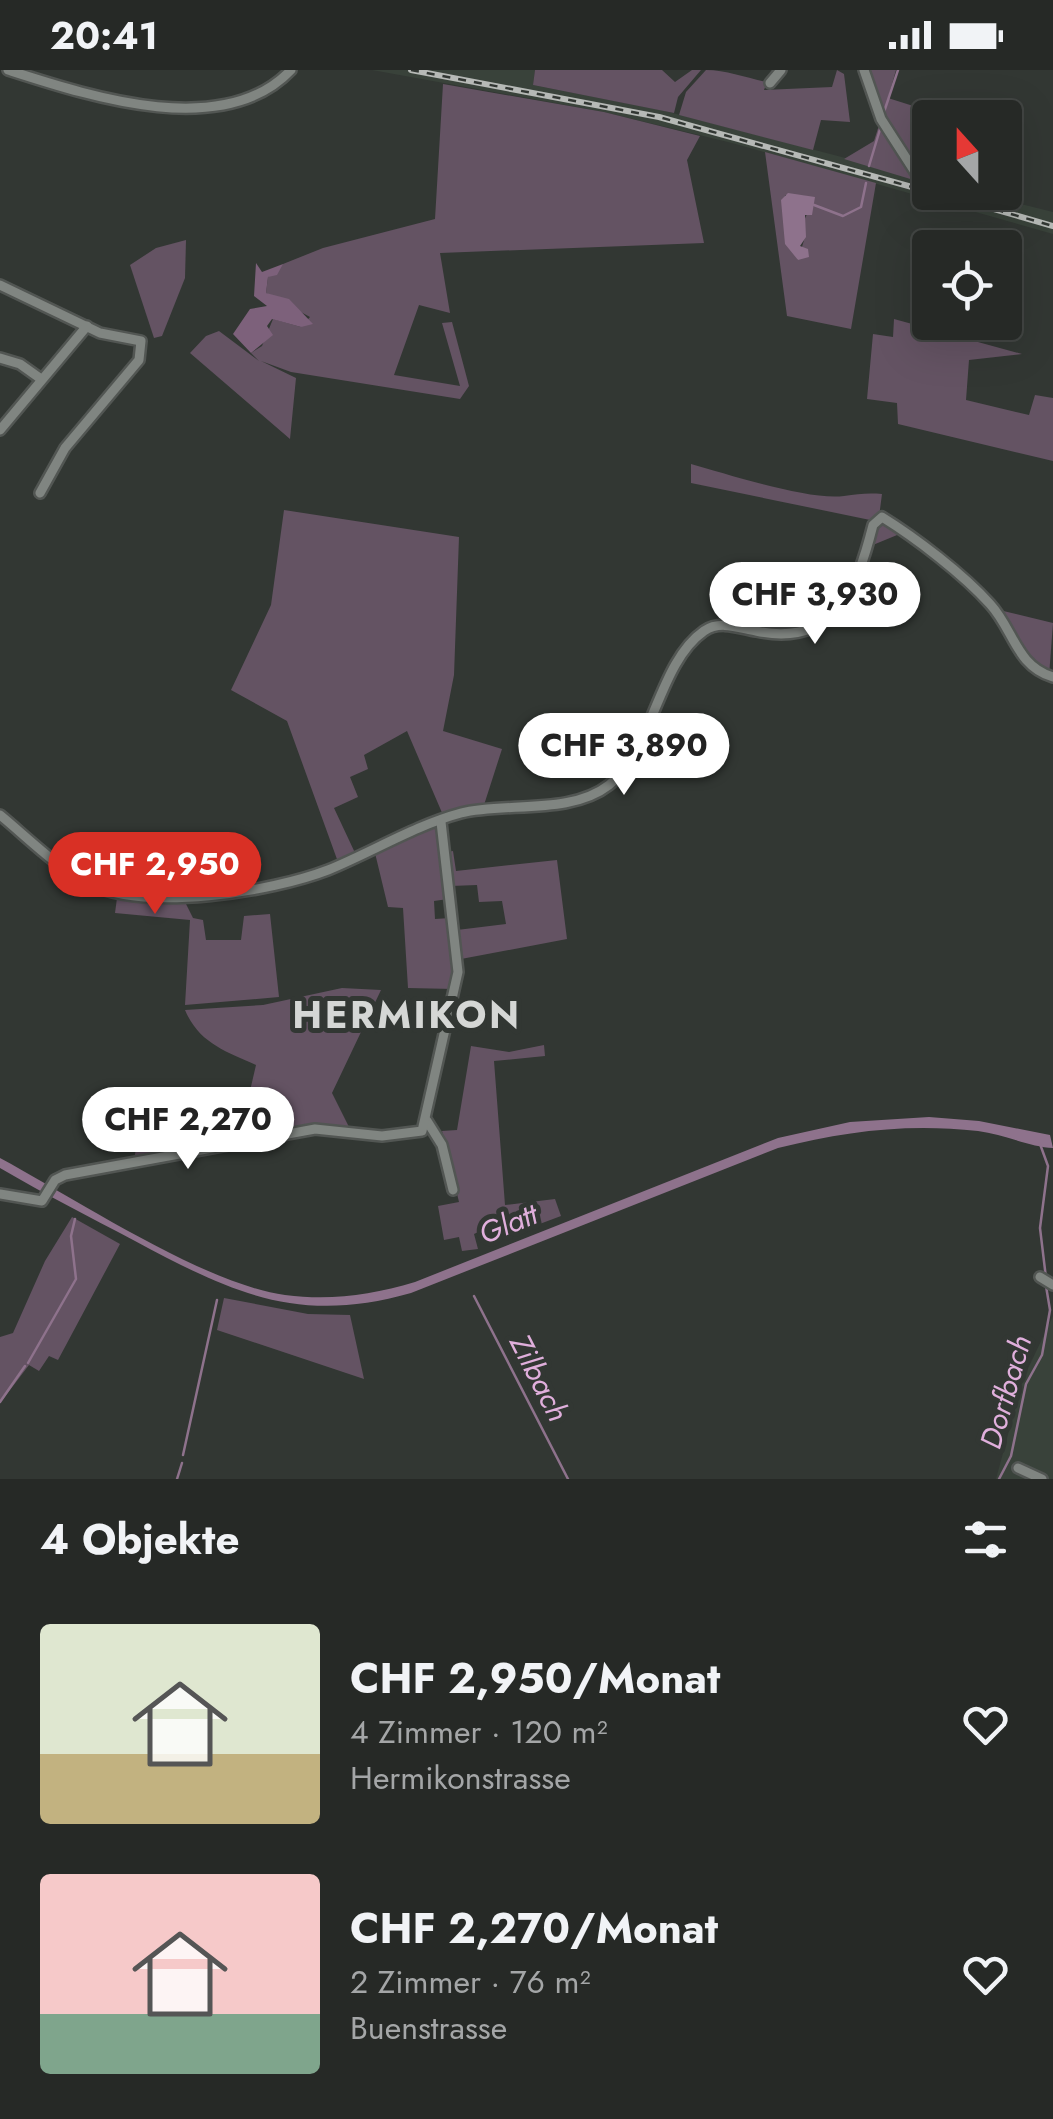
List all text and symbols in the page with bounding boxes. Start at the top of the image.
text: 20:41 [50,8,158,63]
north arrow [912,100,1022,210]
map controls [912,100,1022,340]
button: locate [912,230,1022,340]
pin: CHF 3,930 [701,562,929,647]
text: CHF 3,930 [731,571,899,617]
pin: CHF 3,890 [510,713,738,798]
text: CHF 3,890 [540,722,708,768]
pin: CHF 2,950 [41,832,269,917]
text: CHF 2,950 [70,841,240,887]
district label: HERMIKON [292,987,522,1042]
pin: CHF 2,270 [74,1087,302,1172]
text: CHF 2,270 [104,1096,272,1142]
water label: Glatt [472,1192,545,1255]
water label: Zilbach [499,1326,580,1429]
water label: Dorfbach [969,1330,1042,1454]
text: 4 Objekte [40,1509,239,1570]
icon: filters [958,1512,1013,1567]
text: CHF 2,950/Monat [350,1648,720,1709]
icon: home [120,1664,240,1784]
icon: heart [958,1697,1013,1752]
text: 4 Zimmer · 120 m² [350,1709,608,1755]
text: Hermikonstrasse [350,1755,571,1801]
text: CHF 2,270/Monat [350,1898,718,1959]
icon: home [120,1914,240,2034]
icon: heart [958,1947,1013,2002]
text: 2 Zimmer · 76 m² [350,1959,591,2005]
text: Buenstrasse [350,2005,507,2051]

